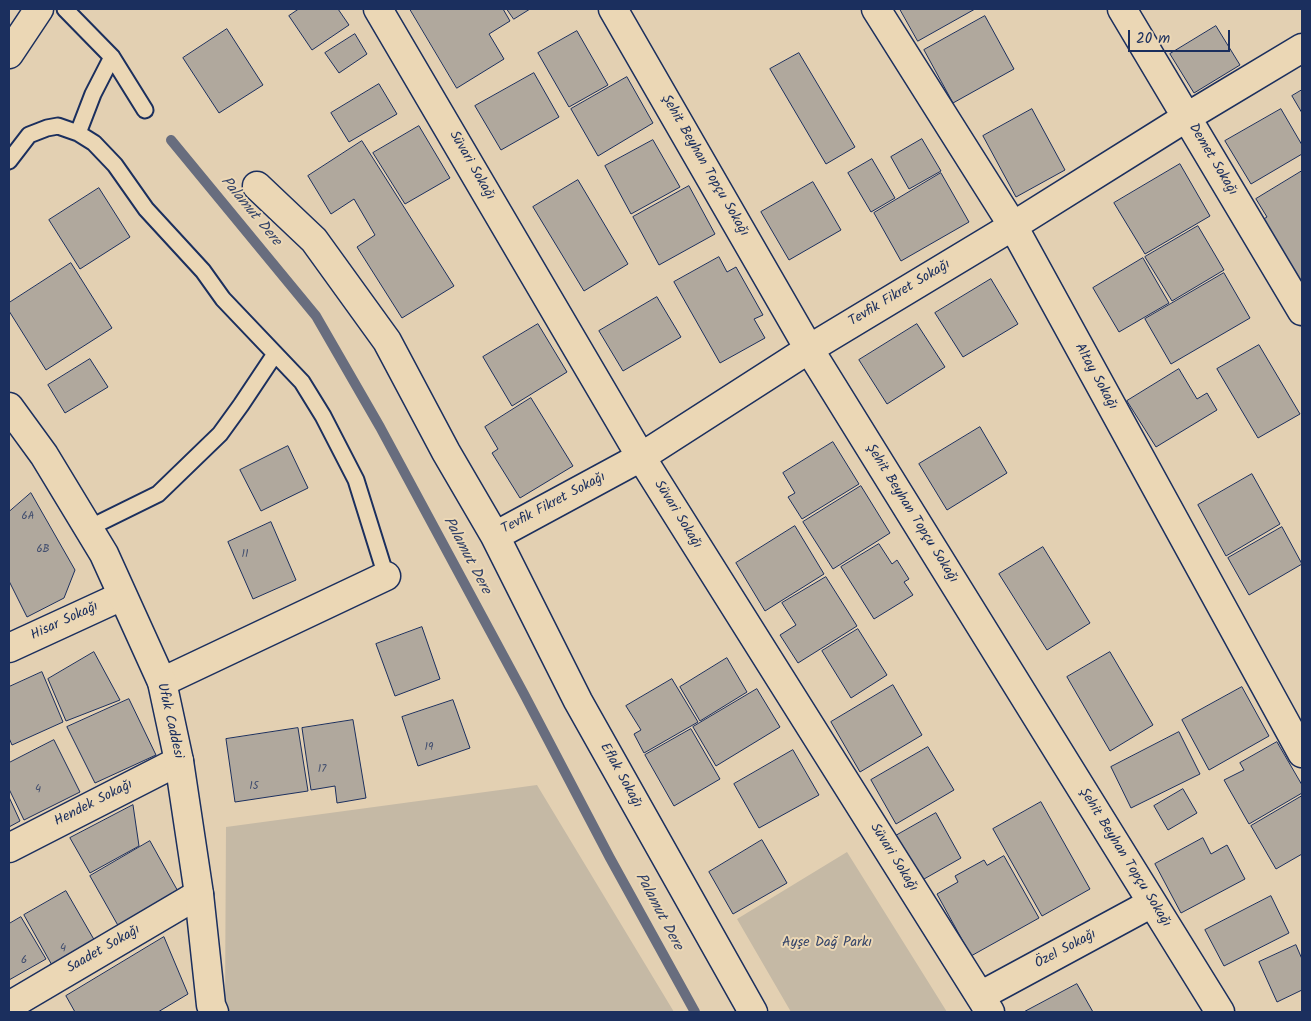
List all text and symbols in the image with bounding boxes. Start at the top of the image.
scale bar [1131,20,1234,52]
text: 20 m [1136,27,1170,51]
street label: Şehit Beyhan Topçu Sokağı [656,92,752,240]
street label: Demet Sokağı [1184,121,1240,199]
street label: Süvari Sokağı [444,128,498,204]
water label: Palamut Dere [216,174,284,250]
street label: Tevfik Fikret Sokağı [846,257,954,331]
street label: Altay Sokağı [1070,341,1120,413]
street label: Şehit Beyhan Topçu Sokağı [861,441,961,587]
street label: Tevfik Fikret Sokağı [499,469,609,539]
street label: Süvari Sokağı [649,478,705,552]
house number: 6A [22,510,34,524]
water label: Palamut Dere [438,514,494,598]
house number: 6B [36,543,50,557]
house number: 11 [242,548,248,562]
street label: Hisar Sokağı [29,599,101,645]
street label: Ufuk Caddesi [152,682,186,760]
house number: 19 [425,741,433,755]
street label: Eflak Sokağı [595,741,645,811]
house number: 17 [318,763,326,777]
street label: Hendek Sokağı [52,777,136,831]
house number: 15 [249,780,259,794]
house number: 4 [35,783,41,797]
street label: Şehit Beyhan Topçu Sokağı [1074,785,1174,931]
street label: Süvari Sokağı [865,821,921,895]
water label: Palamut Dere [630,870,686,954]
street label: Saadet Sokağı [64,922,144,978]
street label: Özel Sokağı [1032,927,1100,973]
park label: Ayşe Dağ Parkı [782,936,872,952]
house number: 4 [60,942,66,956]
house number: 6 [21,954,27,968]

